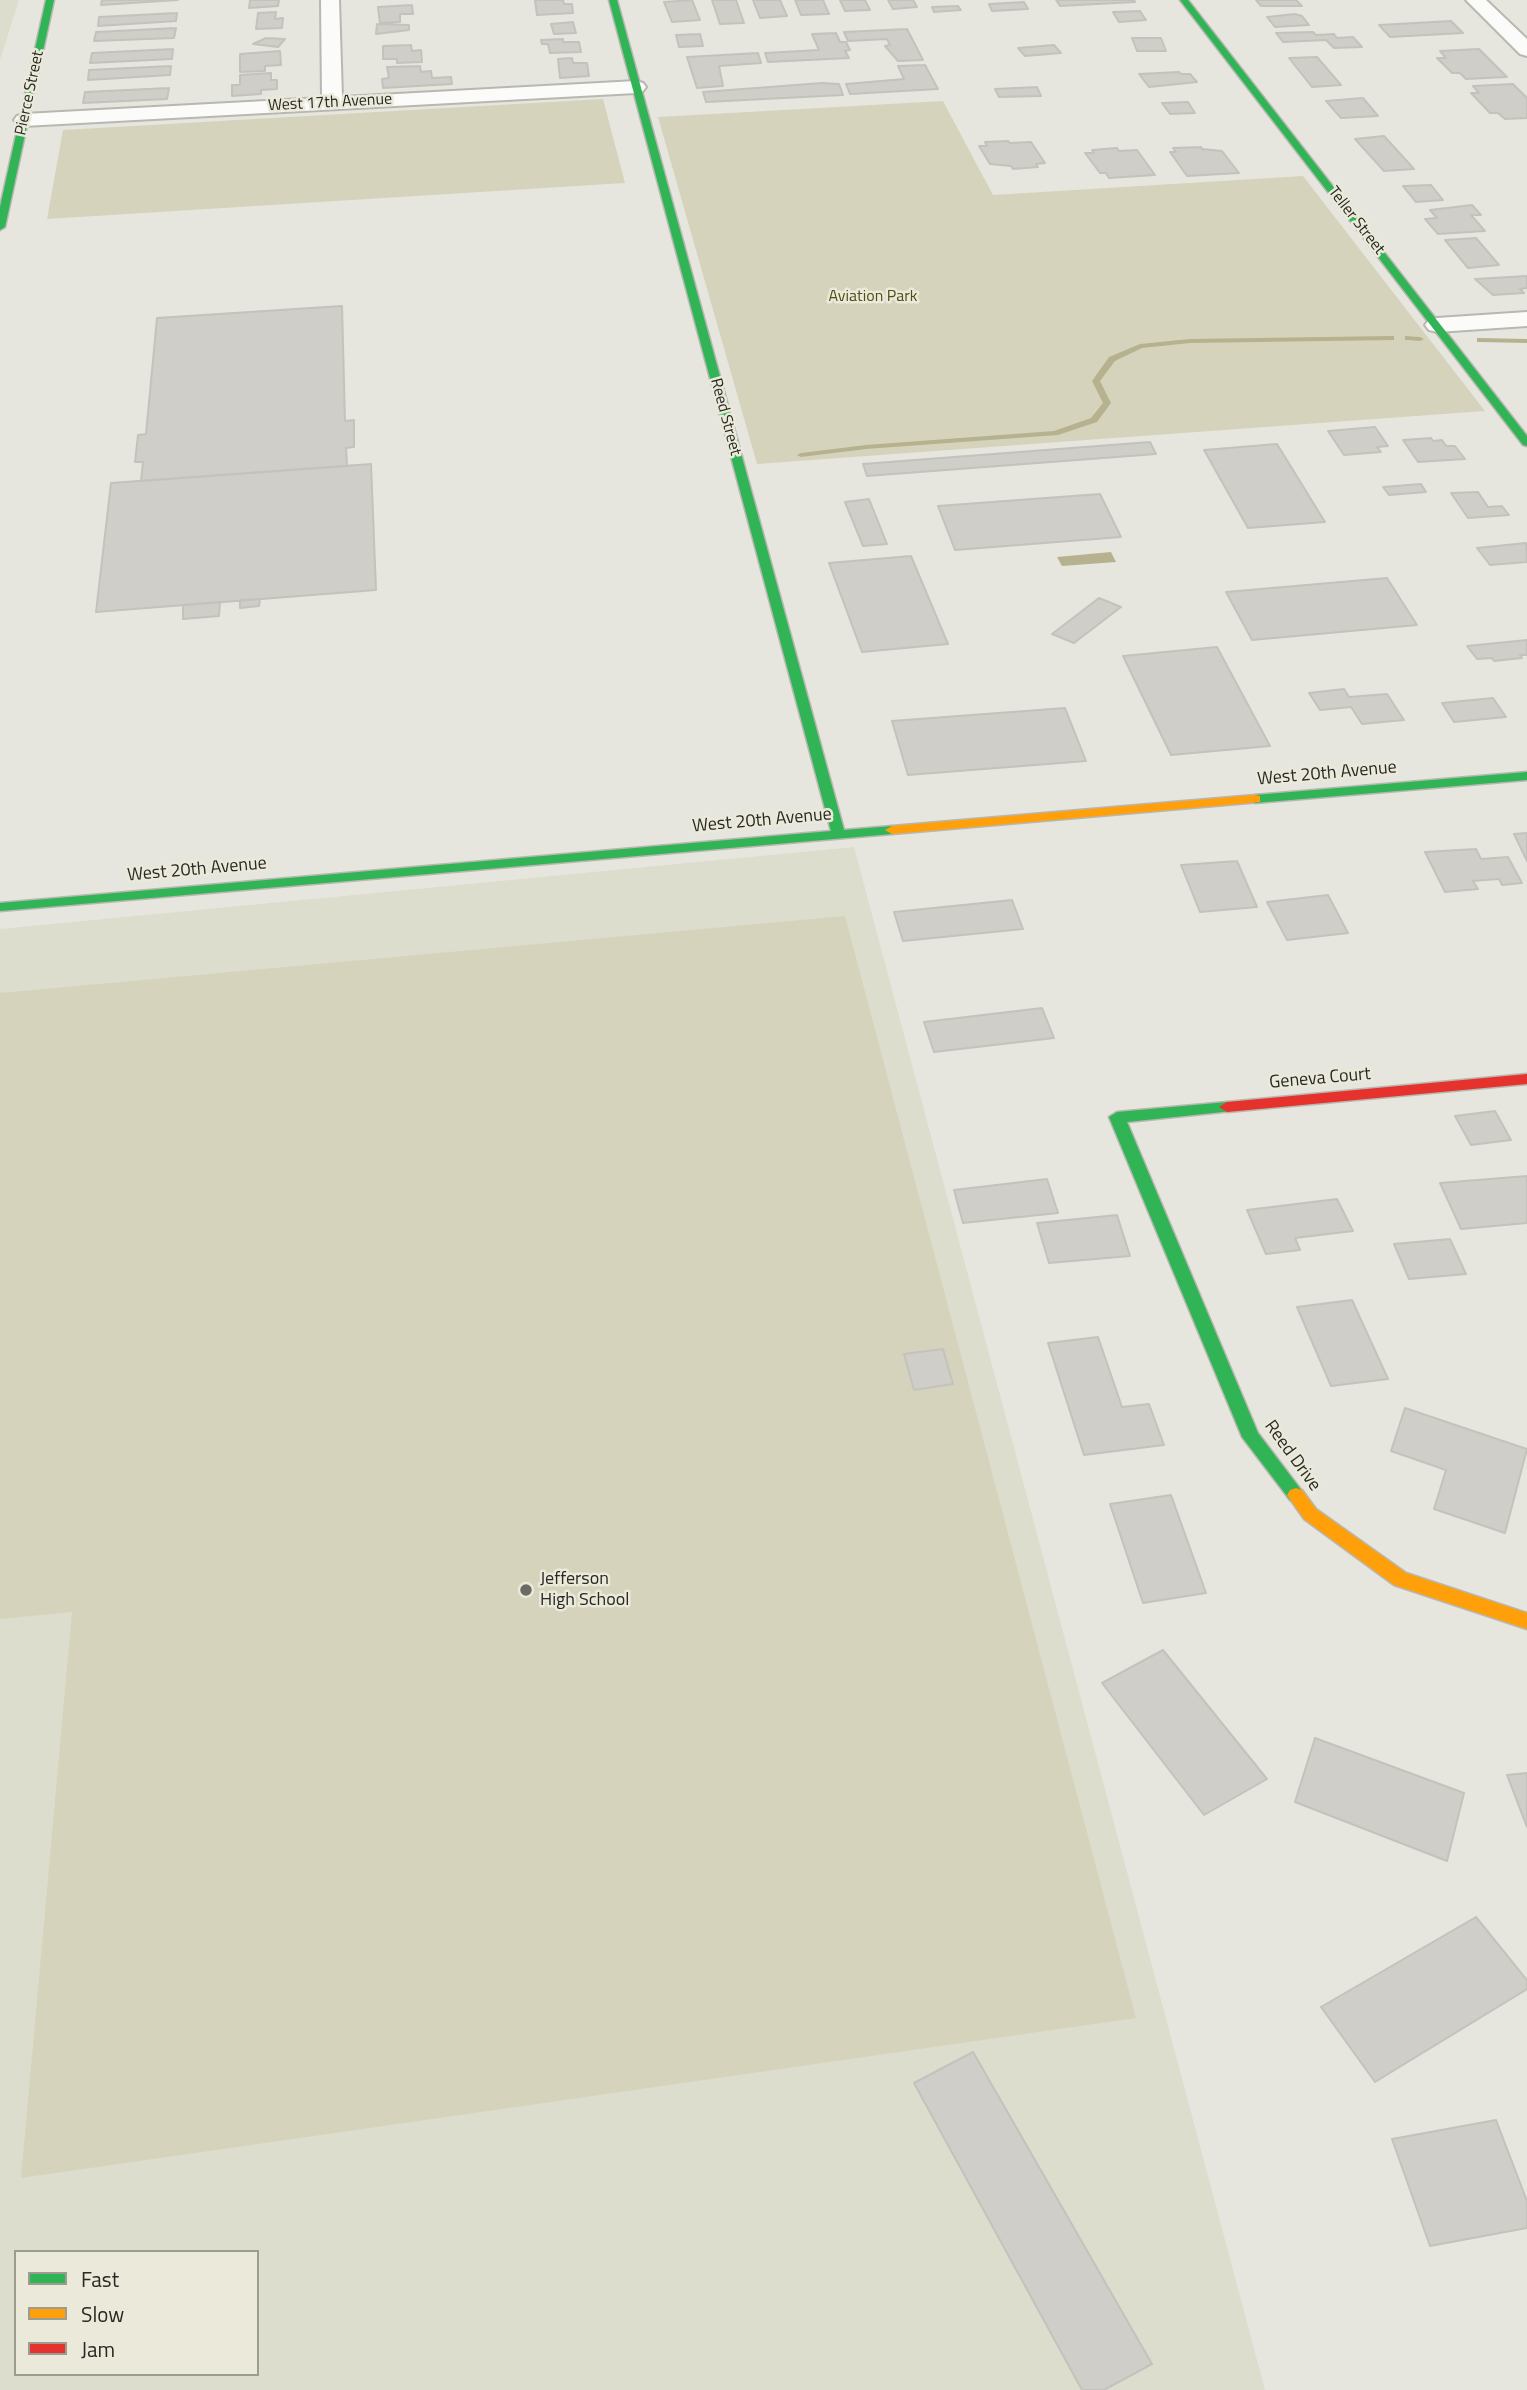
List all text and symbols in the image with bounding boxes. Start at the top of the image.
street label: Pierce Street [12,49,48,137]
street label: West 17th Avenue [267,90,393,116]
street label: Teller Street [1324,183,1388,259]
park label: Aviation Park [829,287,917,307]
street label: Reed Street [705,376,745,458]
street label: West 20th Avenue [1256,757,1398,791]
street label: West 20th Avenue [691,804,833,838]
street label: West 20th Avenue [126,853,268,887]
street label: Geneva Court [1269,1064,1371,1094]
street label: Reed Drive [1259,1417,1325,1495]
place label: Jefferson High School [540,1569,629,1612]
marker: Jefferson High School [518,1582,534,1598]
legend [14,2250,259,2376]
text: Fast [81,2263,119,2295]
text: Slow [81,2298,124,2330]
text: Jam [81,2333,115,2365]

